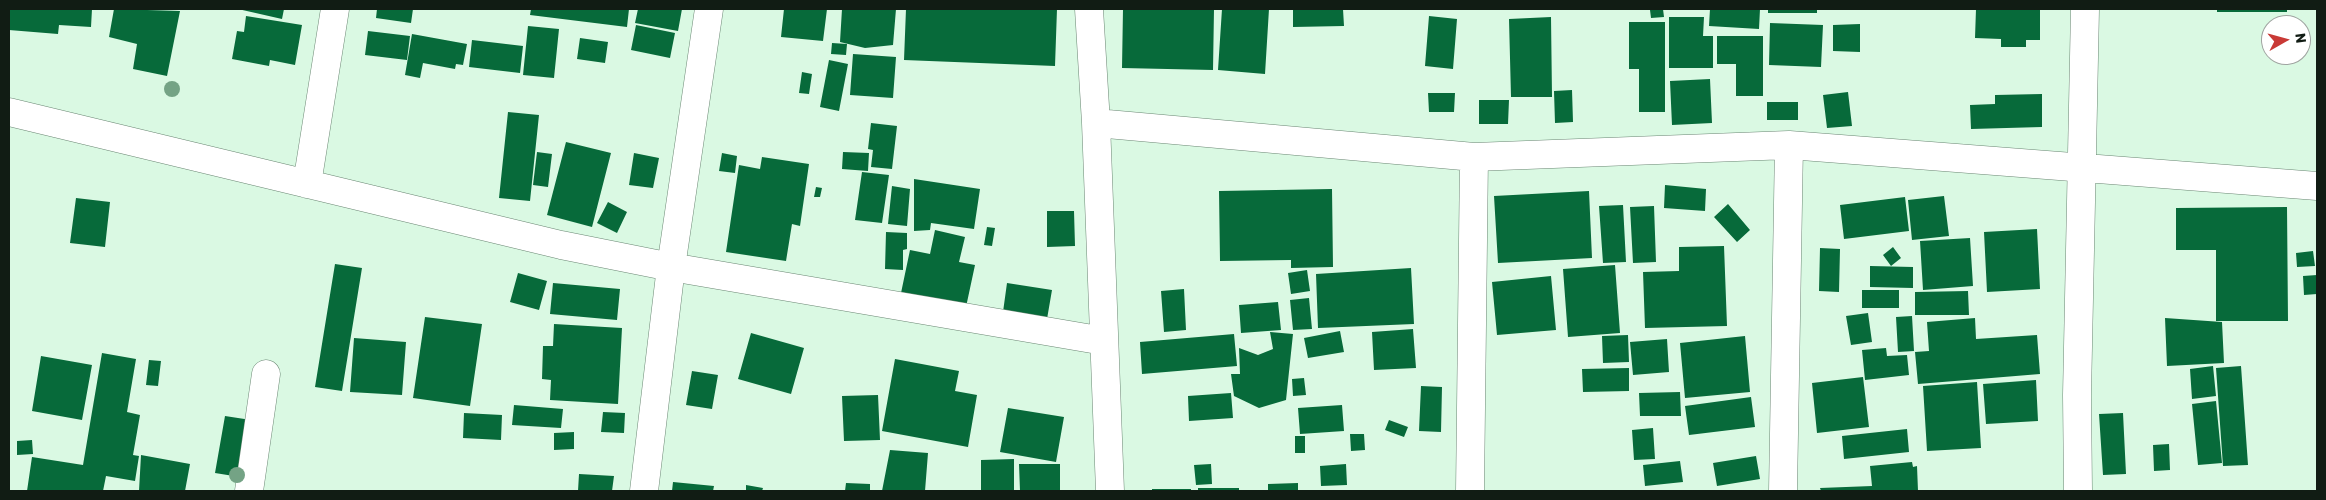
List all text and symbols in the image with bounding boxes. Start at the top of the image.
north arrow [2261,15,2311,65]
text: N [2291,32,2309,44]

